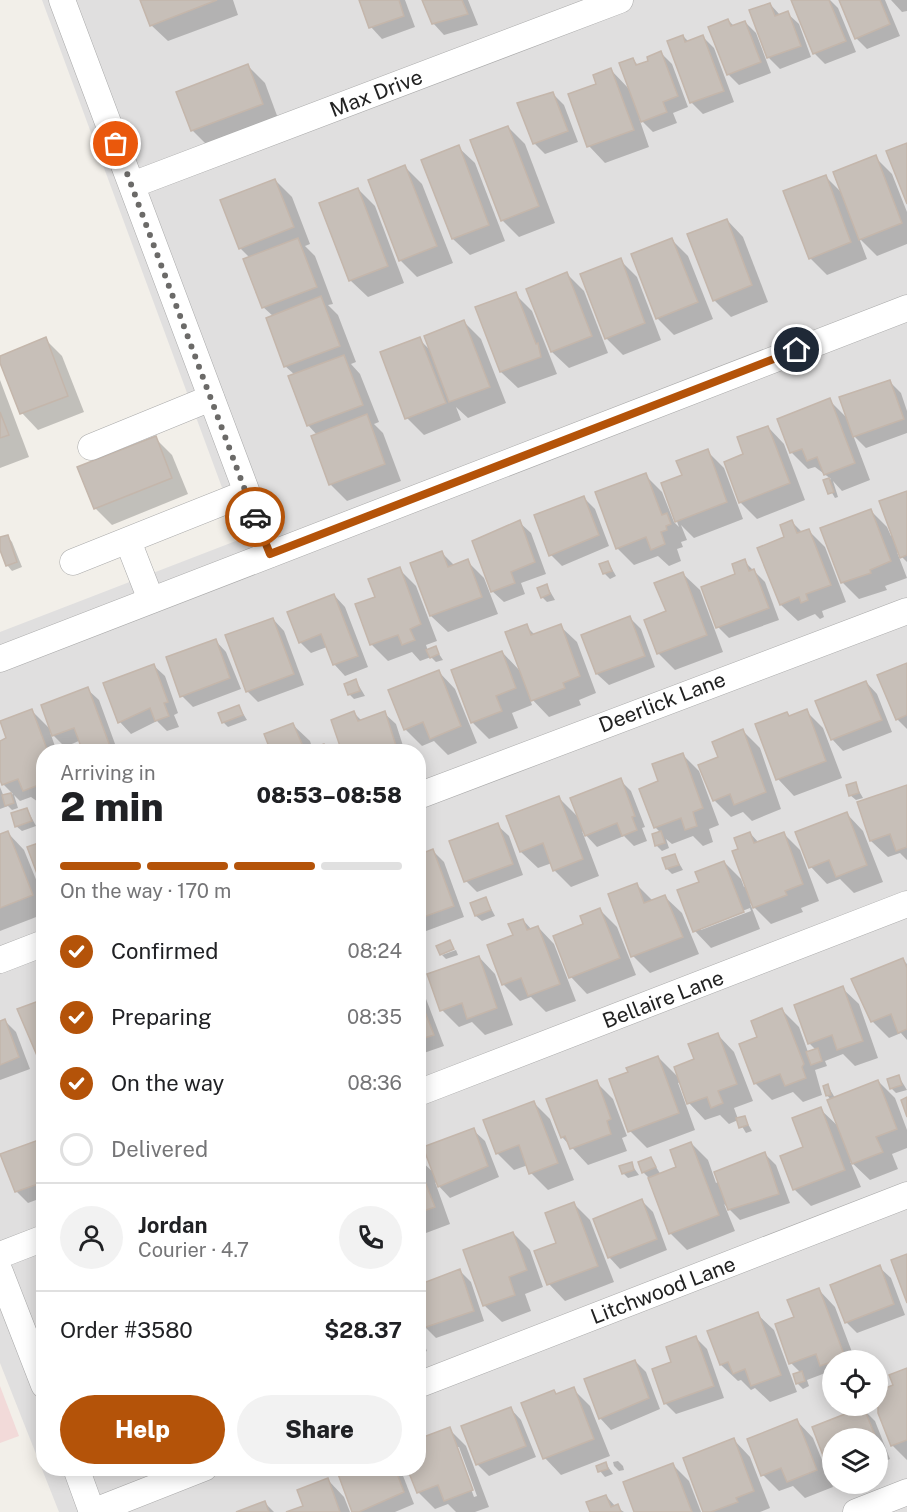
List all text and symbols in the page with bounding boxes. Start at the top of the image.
street label: Max Drive [326,64,426,122]
pin [90,118,141,169]
icon: bag [99,127,132,160]
pin [771,324,822,375]
icon: home [780,333,813,366]
courier [225,487,285,547]
icon: car [239,501,272,534]
street label: Deerlick Lane [595,666,729,738]
text: Arriving in [60,761,155,785]
text: 08:53–08:58 [257,782,402,808]
text: 2 min [60,784,164,830]
text: On the way · 170 m [60,879,231,903]
icon: check [60,935,93,968]
text: Confirmed [111,938,218,964]
text: 08:24 [348,939,402,963]
street label: Bellaire Lane [599,964,727,1034]
icon: check [60,1001,93,1034]
text: Preparing [111,1004,212,1030]
text: 08:35 [347,1005,402,1029]
icon: check [60,1067,93,1100]
text: On the way [111,1070,224,1096]
text: 08:36 [348,1071,402,1095]
text: Delivered [111,1136,208,1162]
button: person [60,1206,123,1269]
button: phone [339,1206,402,1269]
text: Jordan [138,1212,207,1238]
text: Courier · 4.7 [138,1238,249,1262]
street label: Litchwood Lane [587,1251,739,1329]
text: Order #3580 [60,1317,193,1343]
text: $28.37 [324,1317,402,1343]
map controls [822,1350,888,1494]
button: locate [822,1350,888,1416]
button: Help [60,1395,225,1464]
button: Share [237,1395,402,1464]
button: layers [822,1428,888,1494]

